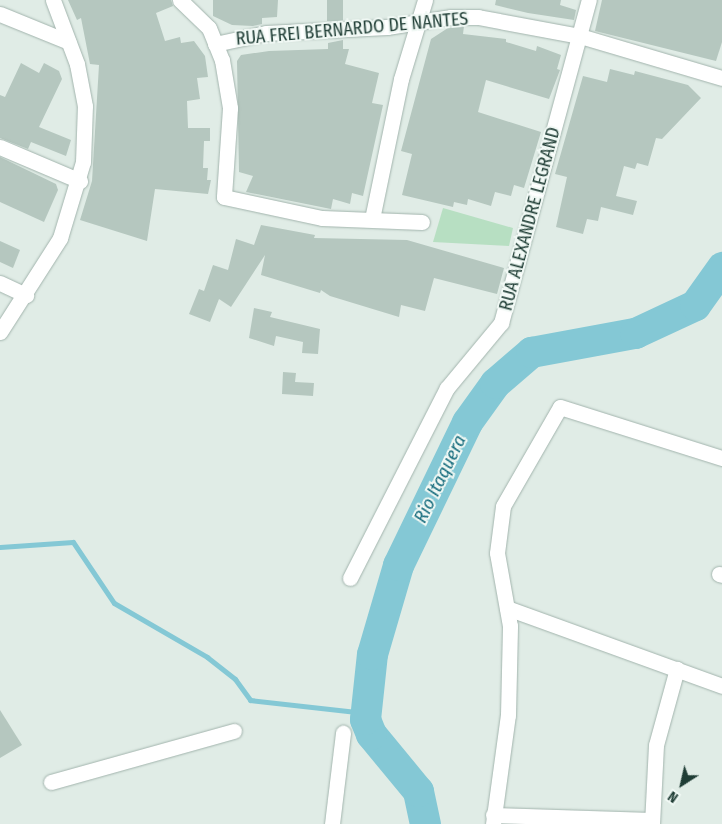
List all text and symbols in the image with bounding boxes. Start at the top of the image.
street label: RUA FREI BERNARDO DE NANTES [235,8,469,50]
street label: RUA ALEXANDRE LEGRAND [495,125,565,313]
water label: Rio Itaquera [409,431,471,527]
north arrow [657,759,707,809]
text: N [665,787,681,806]

